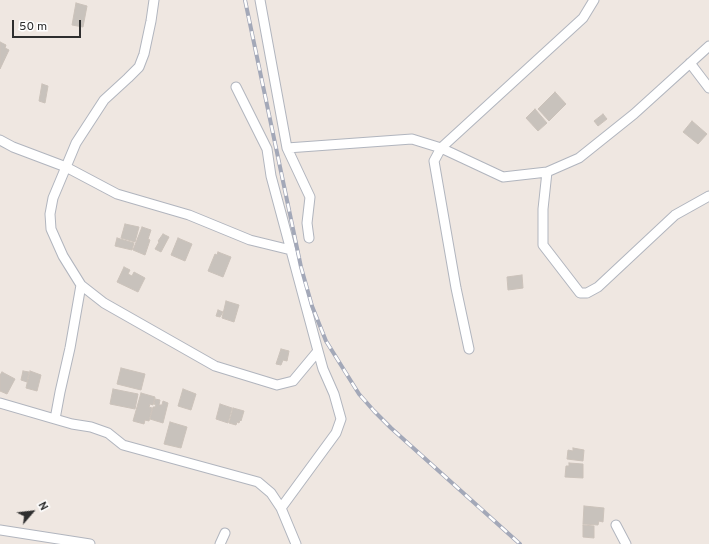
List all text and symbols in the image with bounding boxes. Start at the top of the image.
scale bar [14,12,83,38]
text: 50 m [19,19,47,35]
north arrow [12,492,52,532]
text: N [35,500,51,513]

